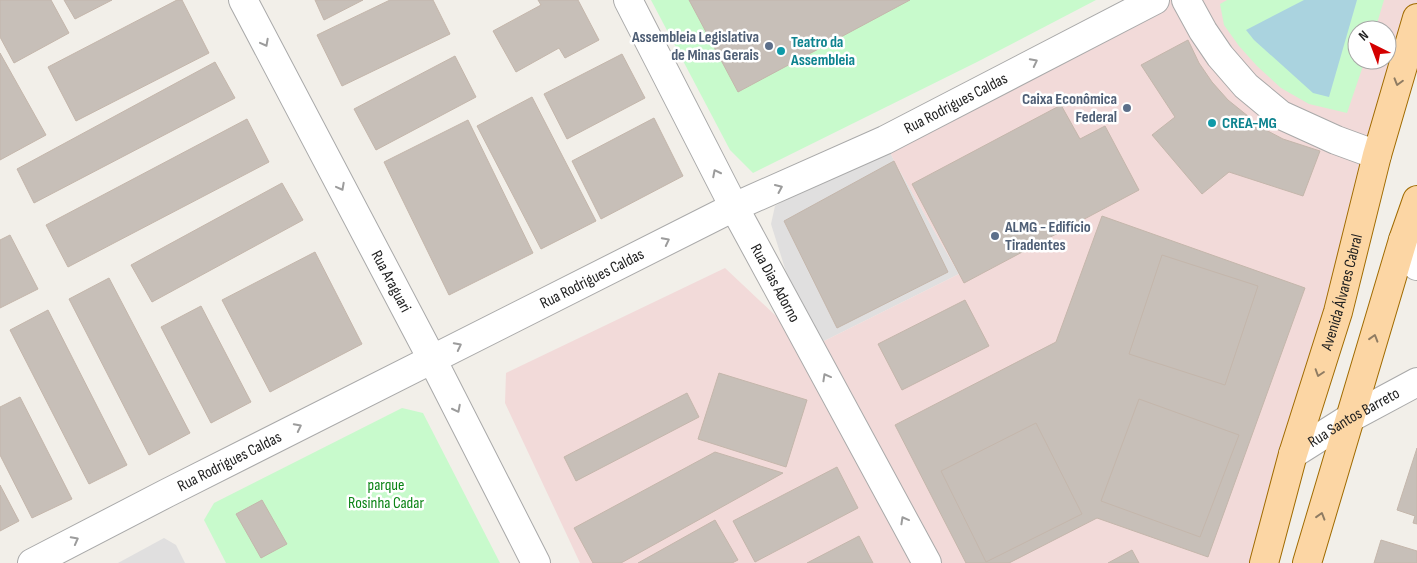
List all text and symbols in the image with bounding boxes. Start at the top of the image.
north arrow [1347,20,1397,70]
text: N [1355,27,1372,45]
place label: Assembleia Legislativa de Minas Gerais [631,28,759,65]
place label: Teatro da Assembleia [790,33,855,70]
one-way arrow [259,38,269,47]
marker: Assembleia Legislativa de Minas Gerais [763,40,775,52]
marker: Teatro da Assembleia [775,45,787,57]
one-way arrow [1029,58,1038,68]
street label: Rua Rodrigues Caldas [901,69,1011,138]
one-way arrow [1394,77,1404,85]
place label: Caixa Econômica Federal [1022,90,1117,127]
marker: Caixa Econômica Federal [1121,102,1133,114]
place label: CREA-MG [1222,114,1277,133]
marker: CREA-MG [1206,117,1218,129]
one-way arrow [712,169,722,178]
one-way arrow [335,182,345,191]
one-way arrow [774,183,783,194]
place label: ALMG - Edifício Tiradentes [1004,218,1091,255]
marker: ALMG - Edifício Tiradentes [989,230,1001,242]
street label: Avenida Álvares Cabral [1317,232,1367,353]
one-way arrow [661,237,670,248]
street label: Rua Dias Adorno [746,241,804,325]
street label: Rua Rodrigues Caldas [537,244,647,313]
street label: Rua Araguari [367,247,415,316]
one-way arrow [1369,334,1379,343]
one-way arrow [453,342,462,352]
one-way arrow [1315,369,1325,377]
one-way arrow [822,374,832,383]
street label: Rua Santos Barreto [1305,384,1403,452]
one-way arrow [451,403,461,412]
one-way arrow [293,423,302,433]
street label: Rua Rodrigues Caldas [174,427,285,496]
park label: parque Rosinha Cadar [348,476,424,513]
one-way arrow [1315,513,1325,521]
one-way arrow [900,516,910,525]
one-way arrow [70,537,79,547]

